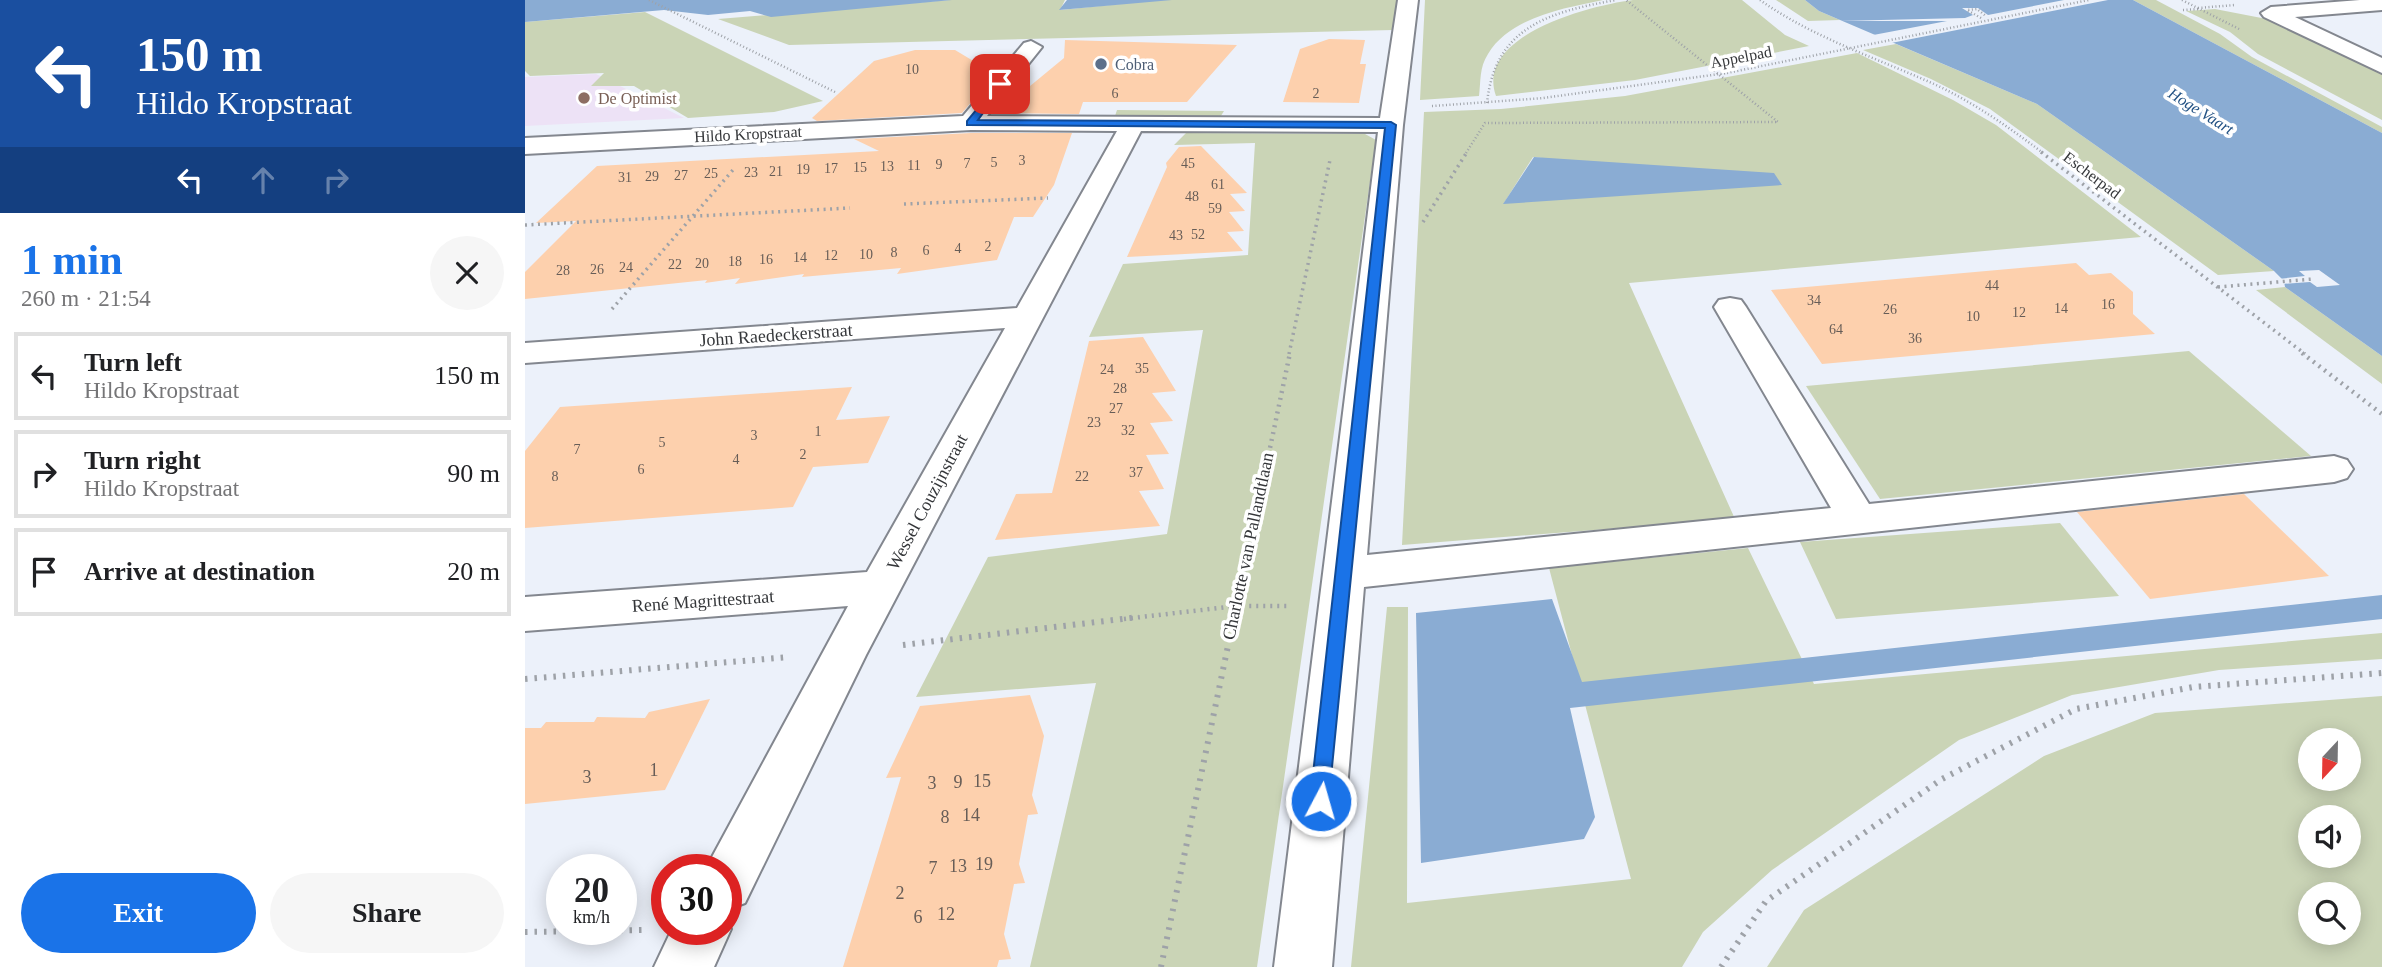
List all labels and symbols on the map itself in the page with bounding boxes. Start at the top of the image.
street label: Appelpad [1709,43,1773,72]
pin [970,54,1030,114]
marker: Cobra [1093,56,1109,72]
place label: Cobra [1115,56,1154,73]
house number: 10 [905,62,919,77]
water label: Hoge Vaart [2164,84,2237,139]
house number: 6 [1112,86,1119,101]
house number: 2 [1313,86,1320,101]
marker: De Optimist [576,90,592,106]
place label: De Optimist [598,90,677,108]
street label: Hildo Kropstraat [694,123,803,146]
street label: Escherpad [2060,148,2124,203]
house number: 3 [1019,153,1026,168]
house number: 5 [991,155,998,170]
house number: 7 [964,156,971,171]
house number: 45 [1181,156,1195,171]
house number: 9 [936,157,943,172]
house number: 11 [907,158,921,173]
house number: 13 [880,159,894,174]
house number: 15 [853,160,867,175]
house number: 17 [824,161,838,176]
house number: 19 [796,162,810,177]
house number: 21 [769,164,783,179]
house number: 23 [744,165,758,180]
house number: 25 [704,166,718,181]
house number: 27 [674,168,688,183]
house number: 29 [645,169,659,184]
house number: 31 [618,170,632,185]
house number: 61 [1211,177,1225,192]
house number: 48 [1185,189,1199,204]
house number: 59 [1208,201,1222,216]
house number: 52 [1191,227,1205,242]
house number: 43 [1169,228,1183,243]
house number: 2 [985,239,992,254]
house number: 4 [955,241,962,256]
house number: 6 [923,243,930,258]
house number: 8 [891,245,898,260]
house number: 10 [859,247,873,262]
house number: 12 [824,248,838,263]
house number: 14 [793,250,807,265]
house number: 16 [759,252,773,267]
house number: 18 [728,254,742,269]
house number: 20 [695,256,709,271]
house number: 22 [668,257,682,272]
house number: 24 [619,260,633,275]
house number: 26 [590,262,604,277]
house number: 28 [556,263,570,278]
house number: 44 [1985,278,1999,293]
house number: 34 [1807,293,1821,308]
house number: 16 [2101,297,2115,312]
house number: 14 [2054,301,2068,316]
house number: 26 [1883,302,1897,317]
house number: 12 [2012,305,2026,320]
house number: 10 [1966,309,1980,324]
street label: John Raedeckerstraat [699,320,853,350]
house number: 64 [1829,322,1843,337]
house number: 36 [1908,331,1922,346]
house number: 35 [1135,361,1149,376]
house number: 24 [1100,362,1114,377]
house number: 28 [1113,381,1127,396]
house number: 27 [1109,401,1123,416]
house number: 23 [1087,415,1101,430]
house number: 32 [1121,423,1135,438]
house number: 1 [815,424,822,439]
house number: 3 [751,428,758,443]
street label: Wessel Couzijnstraat [883,431,971,573]
house number: 5 [659,435,666,450]
house number: 7 [574,442,581,457]
house number: 2 [800,447,807,462]
street label: Charlotte van Pallandtlaan [1218,451,1278,641]
house number: 4 [733,452,740,467]
house number: 6 [638,462,645,477]
house number: 37 [1129,465,1143,480]
house number: 8 [552,469,559,484]
house number: 22 [1075,469,1089,484]
street label: René Magrittestraat [631,586,775,616]
north arrow [2298,728,2361,791]
house number: 1 [650,760,659,780]
position arrow [1284,764,1358,838]
house number: 3 [583,767,592,787]
house number: 15 [973,771,991,791]
house number: 9 [954,772,963,792]
house number: 3 [928,773,937,793]
house number: 14 [962,805,980,825]
house number: 8 [941,807,950,827]
speed limit sign: 30 [651,854,742,945]
house number: 19 [975,854,993,874]
house number: 13 [949,856,967,876]
house number: 7 [929,858,938,878]
house number: 2 [896,883,905,903]
house number: 12 [937,904,955,924]
house number: 6 [914,907,923,927]

